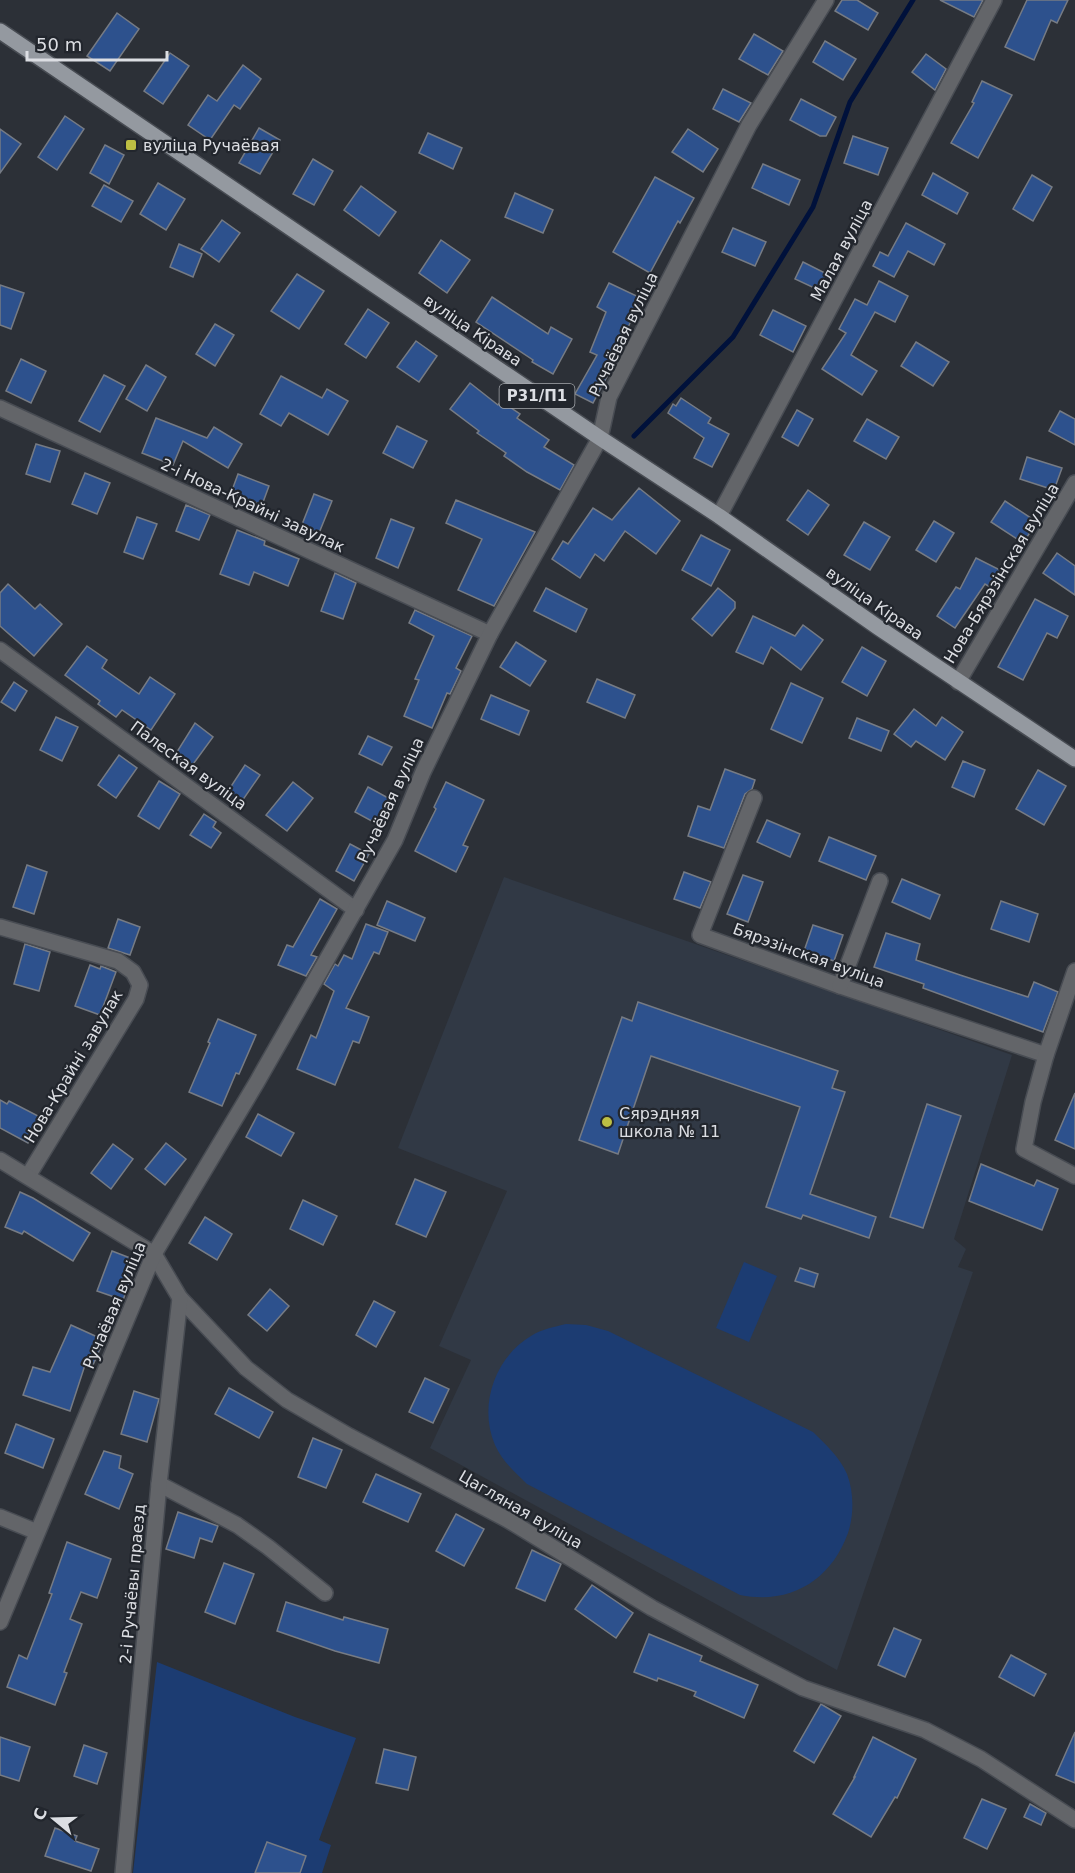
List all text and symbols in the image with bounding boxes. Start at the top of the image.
scale bar [27,24,166,62]
text: 50 m [36,34,82,55]
place label: вуліца Ручаёвая [143,136,279,155]
marker: вуліца Ручаёвая [124,138,138,152]
street label: Малая вуліца [807,196,876,304]
street label: Ручаёвая вуліца [585,269,662,400]
street label: вуліца Кірава [420,291,525,370]
road number: Р31/П1 [500,384,574,408]
street label: 2-і Нова-Крайні завулак [158,454,348,557]
street label: Нова-Бярэзінская вуліца [940,480,1063,667]
street label: вуліца Кірава [822,563,927,644]
street label: Палеская вуліца [127,717,251,814]
street label: Ручаёвая вуліца [353,734,428,866]
street label: Бярэзінская вуліца [730,919,887,992]
street label: Нова-Крайні завулак [20,986,127,1146]
place label: Сярэдняя школа № 11 [619,1104,720,1141]
marker: Сярэдняя школа № 11 [600,1115,614,1129]
street label: Ручаёвая вуліца [79,1239,150,1372]
street label: Цагляная вуліца [455,1466,586,1553]
street label: 2-і Ручаёвы праезд [116,1503,149,1665]
north arrow [24,1789,84,1849]
text: С [29,1806,51,1823]

